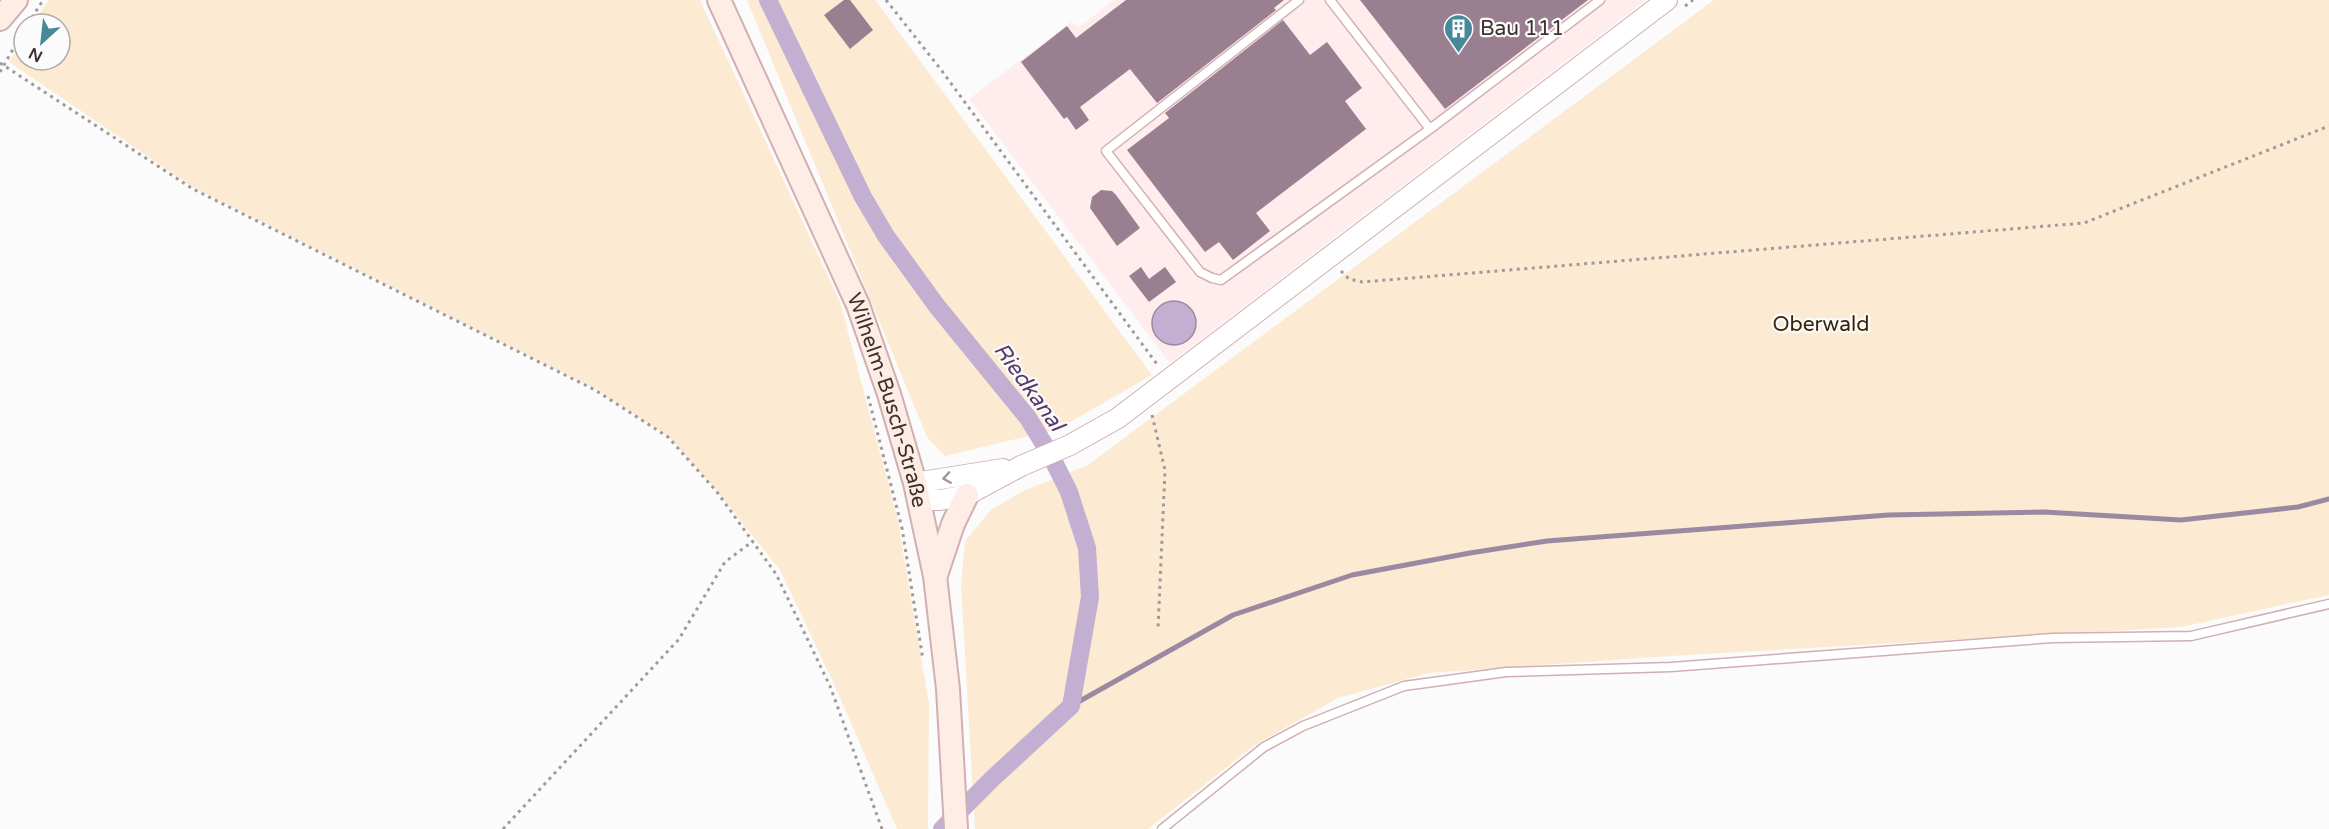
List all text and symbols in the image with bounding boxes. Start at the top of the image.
north arrow [12,12,72,72]
building icon: Bau 111 [1443,12,1475,54]
place label: Bau 111 [1480,16,1564,41]
text: N [25,43,46,66]
street label: Wilhelm-Busch-Straße [842,289,932,510]
park label: Oberwald [1773,312,1869,337]
water label: Riedkanal [988,338,1071,438]
one-way arrow [942,472,952,484]

